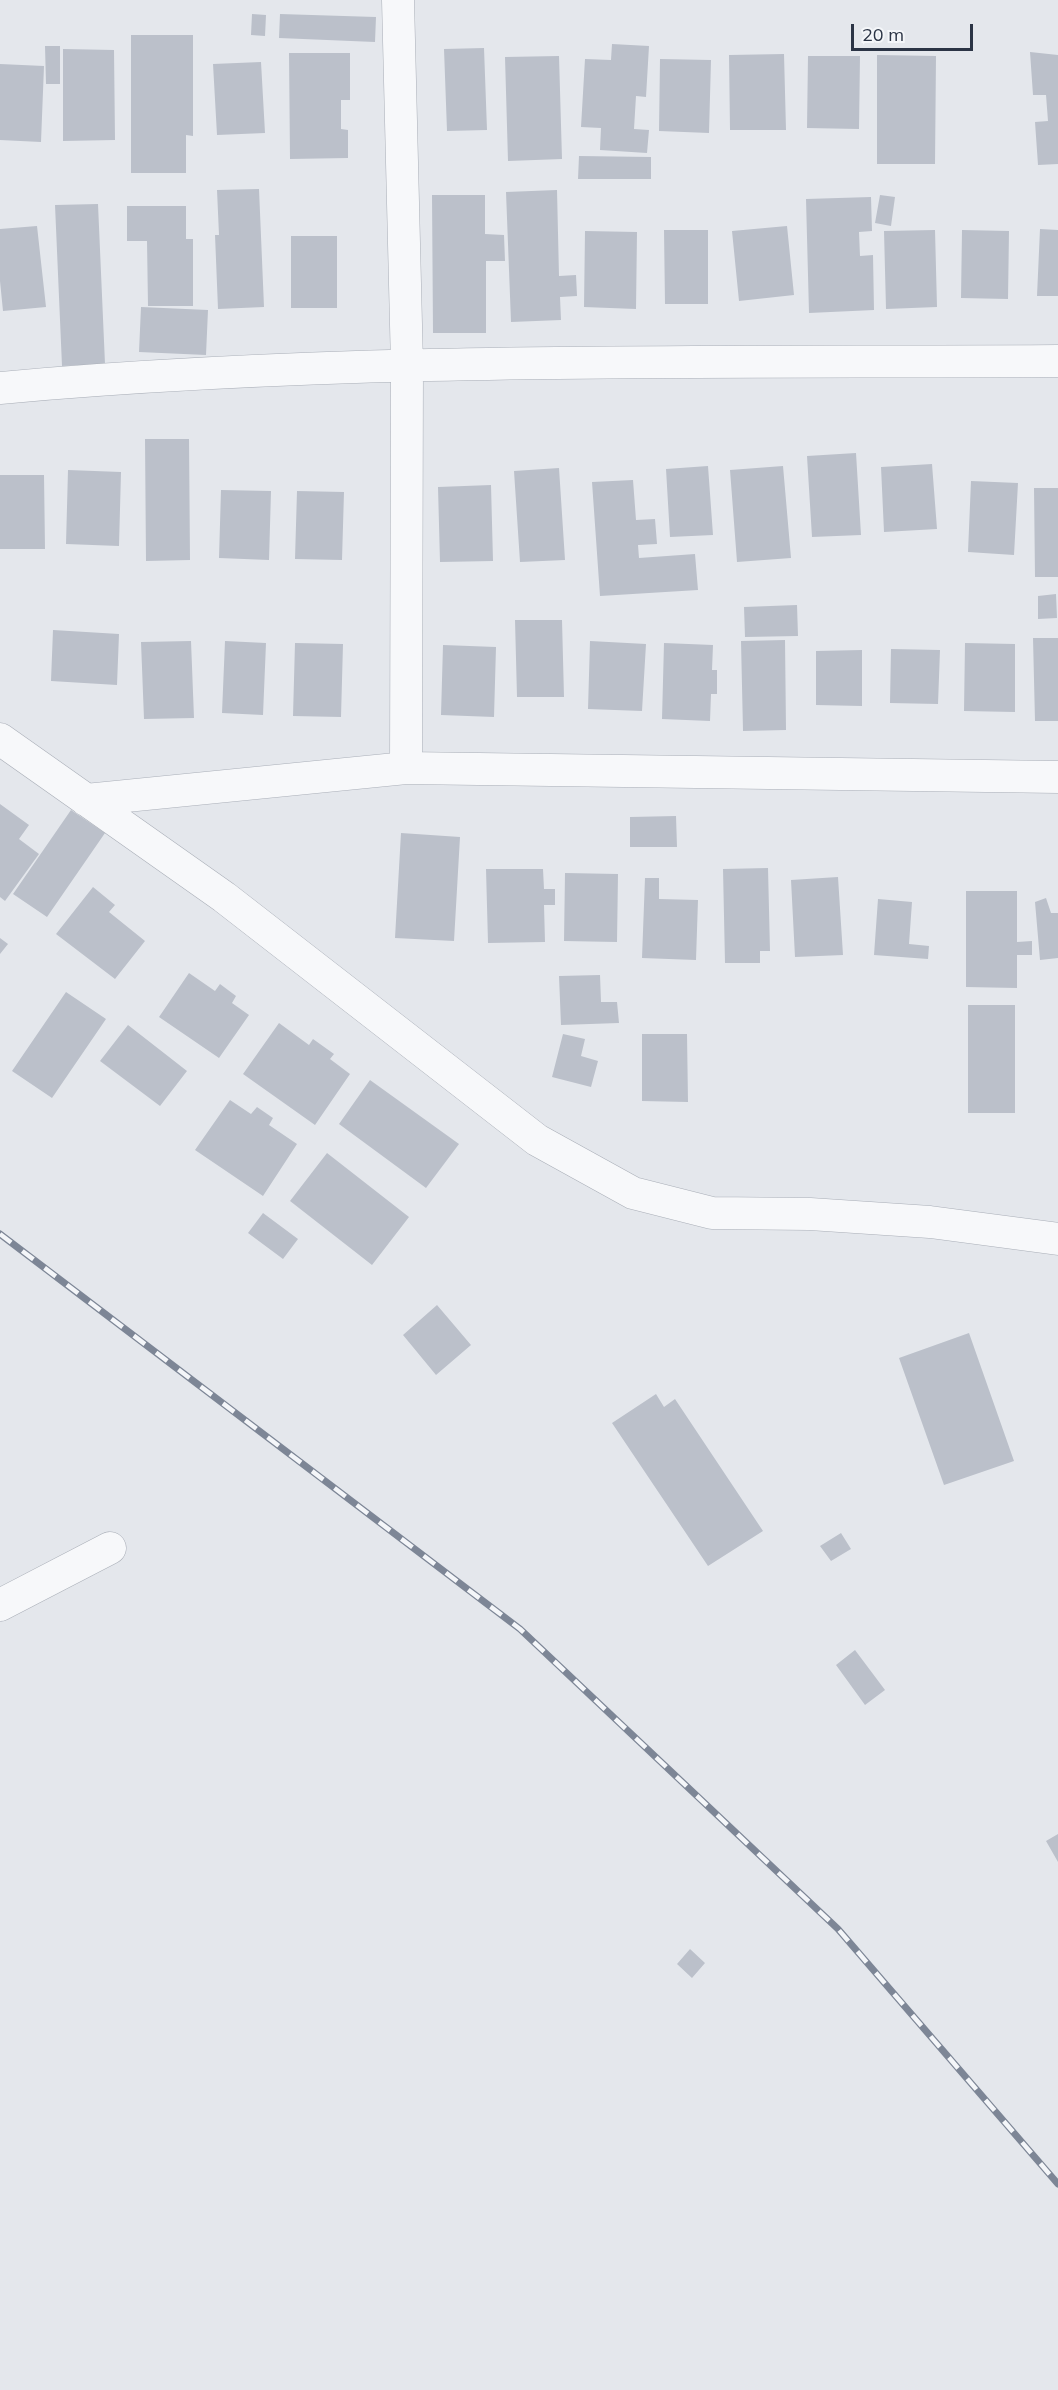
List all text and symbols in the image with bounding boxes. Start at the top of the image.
scale bar [854,12,976,50]
text: 20 m [862,23,904,46]

